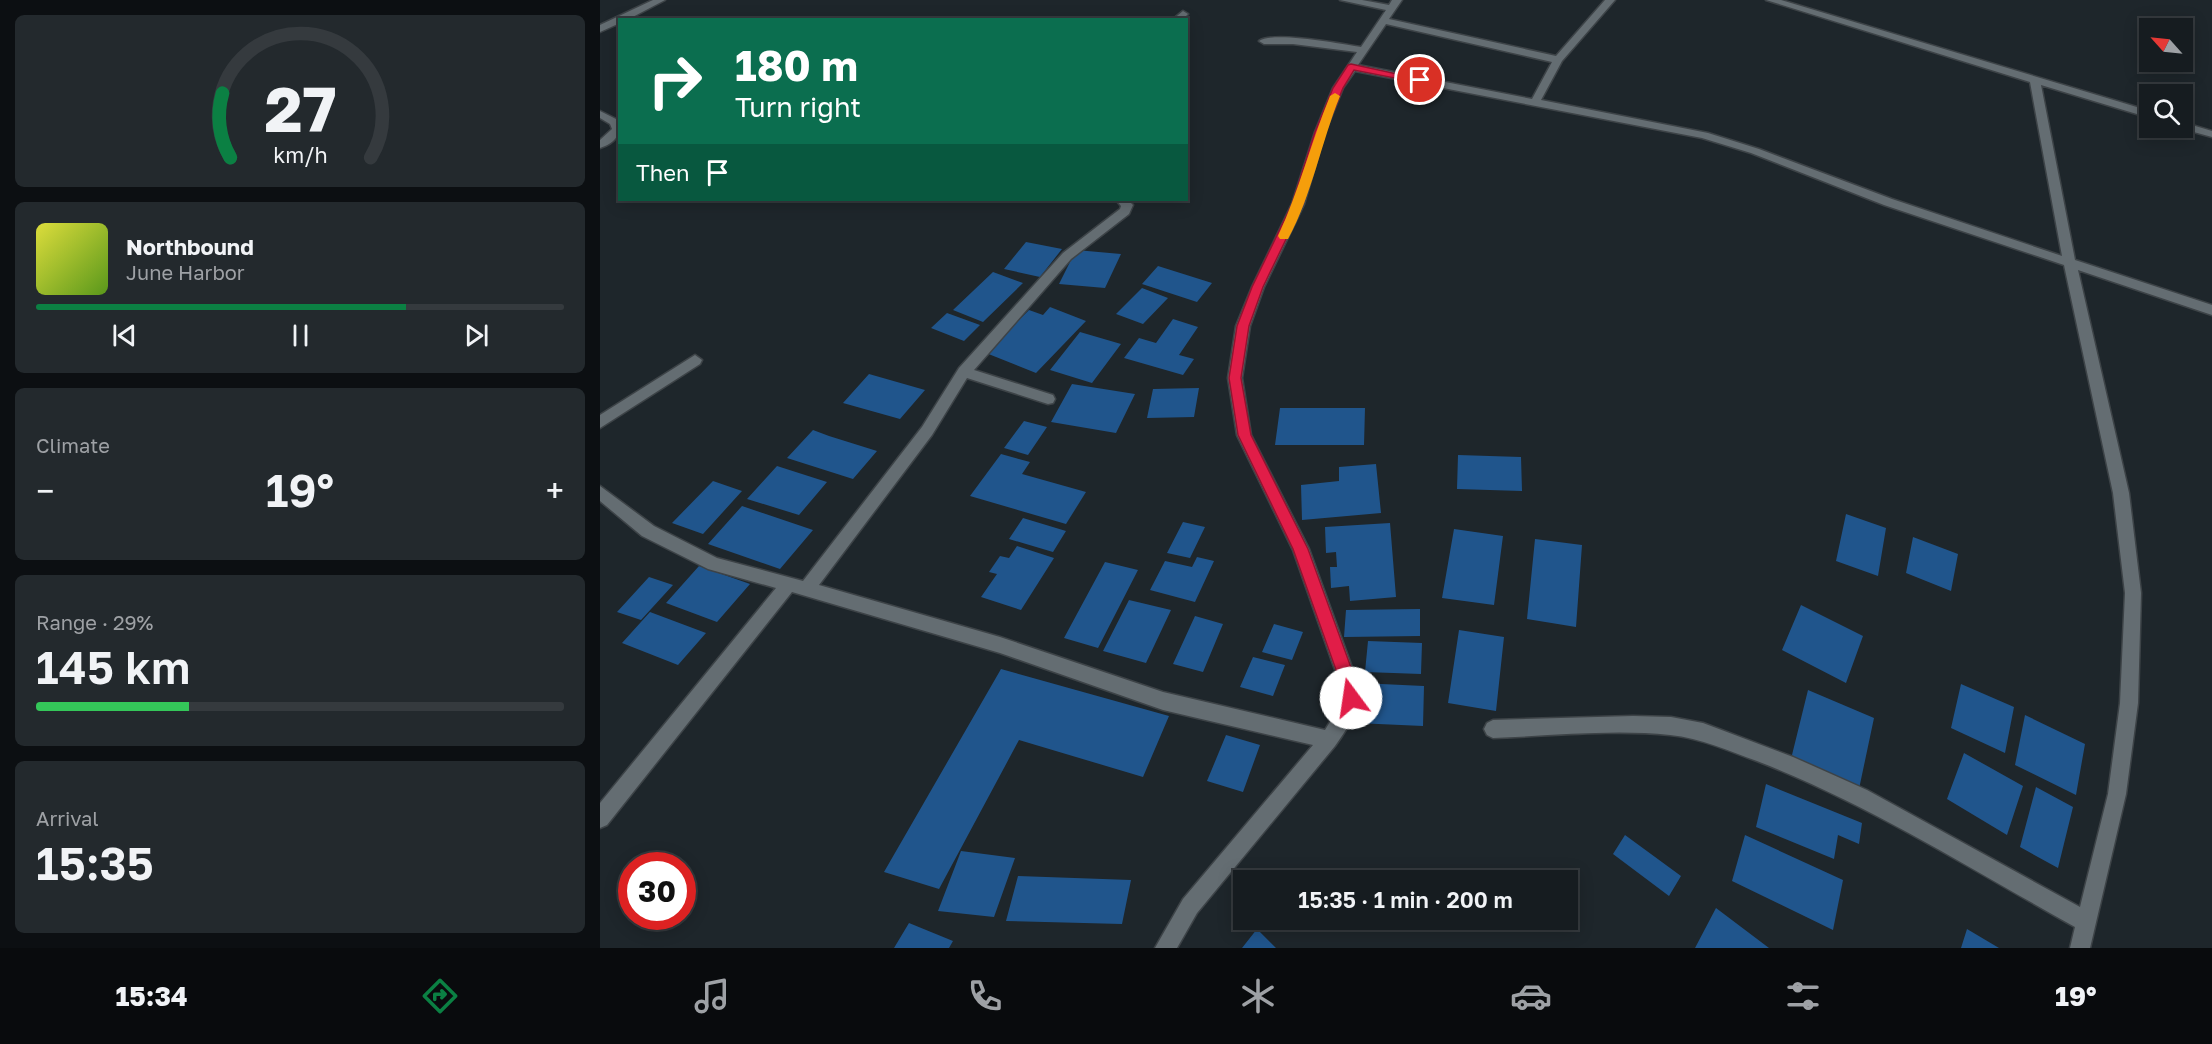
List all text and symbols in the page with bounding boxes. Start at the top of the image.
north arrow [2139,18,2193,72]
map controls [2139,18,2193,138]
text: 180 m [735,40,858,90]
icon: right [636,42,714,120]
pin [1394,54,1445,105]
icon: arrive [1403,63,1436,96]
text: 27 [264,71,336,146]
button: search [2139,84,2193,138]
text: Turn right [735,91,861,123]
text: km/h [273,142,327,168]
icon: arrive [701,156,734,189]
text: Then [636,159,689,186]
text: Northbound [126,233,254,260]
text: June Harbor [126,260,245,284]
icon: previous [108,319,141,352]
icon: pause [284,319,317,352]
icon: next [460,319,493,352]
text: Climate [36,433,110,457]
text: 19° [266,463,334,517]
text: − [36,471,54,510]
text: + [546,471,564,510]
text: Range · 29% [36,610,153,634]
text: 145 km [36,640,190,694]
position arrow [1319,666,1383,730]
text: Arrival [36,806,99,830]
text: 15:35 [36,836,154,890]
speed limit sign: 30 [618,852,696,930]
text: 15:35 · 1 min · 200 m [1298,886,1513,913]
icon: directions [419,975,461,1017]
icon: music [691,975,733,1017]
icon: phone [964,975,1006,1017]
icon: climate [1237,975,1279,1017]
icon: car [1510,975,1552,1017]
icon: filters [1782,975,1824,1017]
text: 15:34 [115,980,188,1012]
text: 19° [2055,980,2097,1012]

